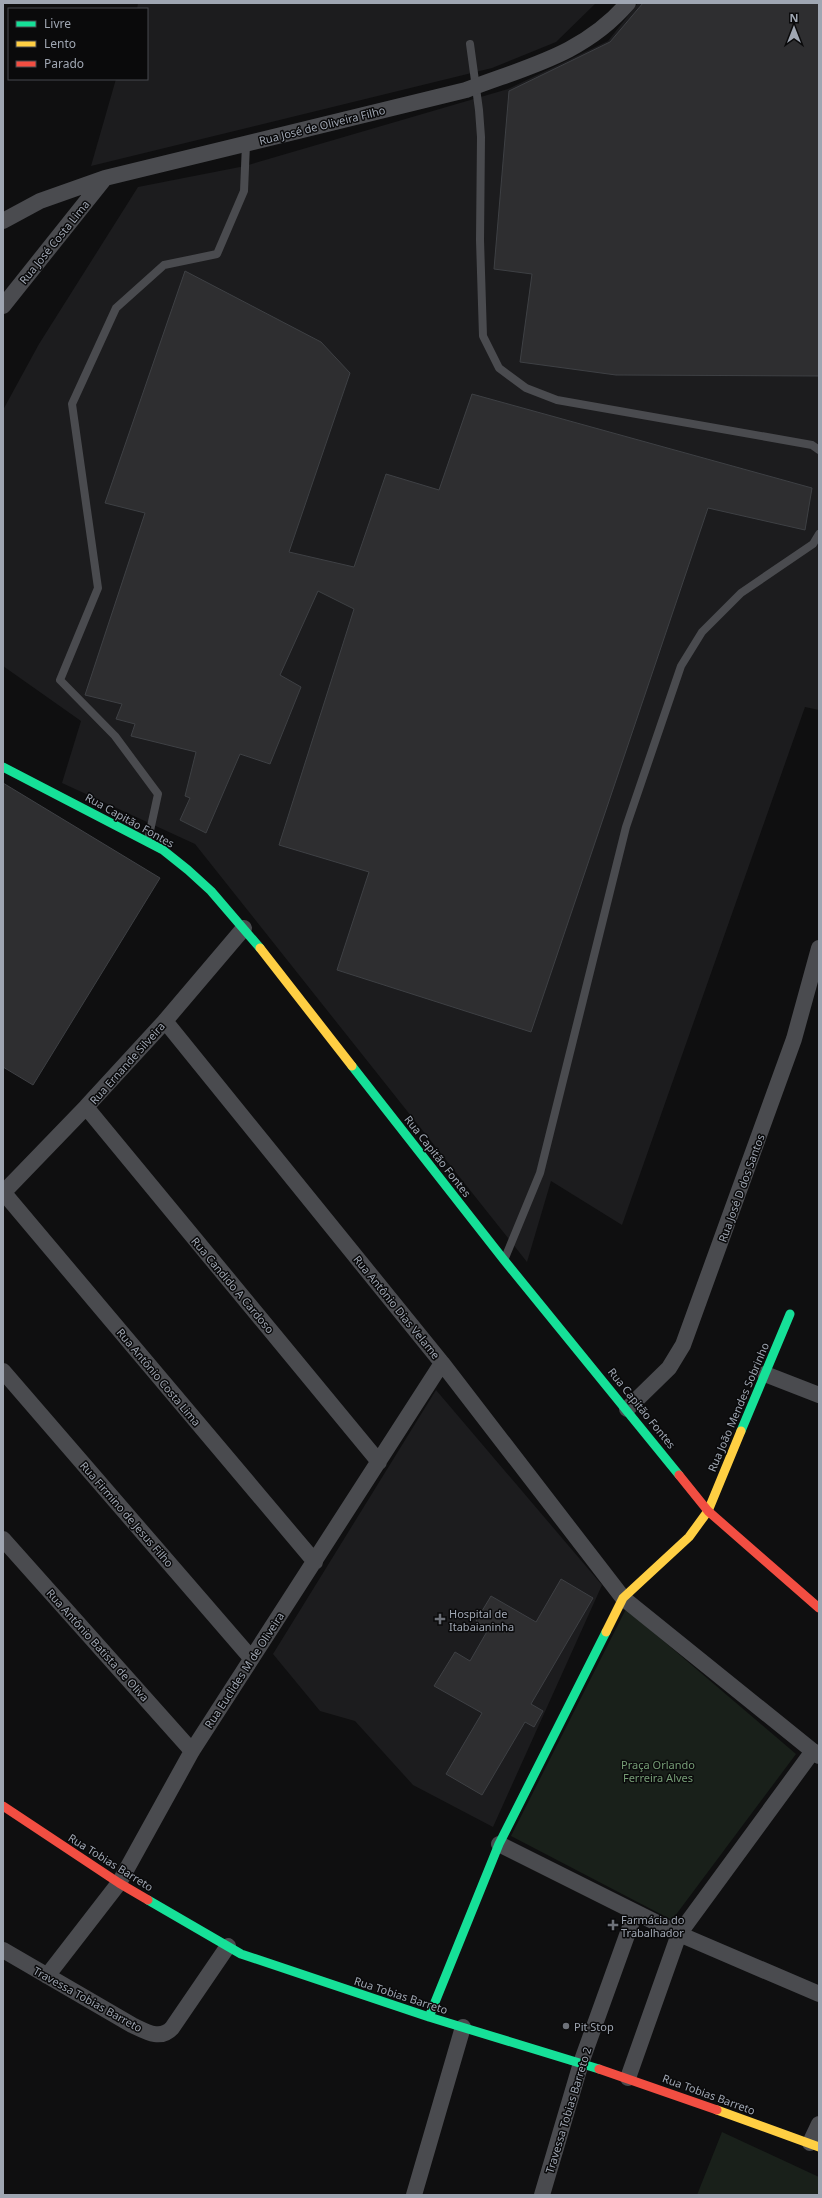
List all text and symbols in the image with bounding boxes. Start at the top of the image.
legend [8,8,148,80]
north arrow [774,8,814,48]
text: N [790,10,798,25]
text: Livre [44,15,71,32]
text: Lento [44,35,76,52]
text: Parado [44,55,84,72]
street label: Rua José de Oliveira Filho [257,102,387,148]
street label: Rua José Costa Lima [16,197,92,287]
street label: Rua Capitão Fontes [83,789,177,851]
street label: Rua Ernande Silveira [86,1019,168,1107]
street label: Rua Capitão Fontes [401,1112,475,1200]
street label: Rua José D dos Santos [714,1132,768,1244]
street label: Rua Candido A Cardoso [188,1234,278,1336]
street label: Rua Antônio Dias Velame [350,1252,444,1362]
street label: Rua Antônio Costa Lima [114,1325,204,1429]
street label: Rua João Mendes Sobrinho [704,1340,772,1474]
street label: Rua Capitão Fontes [605,1365,679,1451]
street label: Rua Firmino de Jesus Filho [77,1458,177,1570]
street label: Rua Antônio Batista de Oliva [43,1586,153,1704]
place label: Hospital de Itabaianinha [449,1606,514,1634]
street label: Rua Euclides M de Oliveira [201,1609,287,1731]
marker: Hospital de Itabaianinha [434,1613,446,1625]
park label: Praça Orlando Ferreira Alves [621,1757,695,1785]
street label: Rua Tobias Barreto [66,1830,157,1894]
place label: Farmácia do Trabalhador [621,1912,685,1940]
marker: Farmácia do Trabalhador [608,1920,618,1930]
street label: Travessa Tobias Barreto [31,1963,145,2035]
street label: Rua Tobias Barreto [352,1973,450,2017]
place label: Pit Stop [574,2019,614,2034]
marker: Pit Stop [561,2021,571,2031]
street label: Travessa Tobias Barreto 2 [542,2045,594,2175]
street label: Rua Tobias Barreto [661,2070,758,2118]

